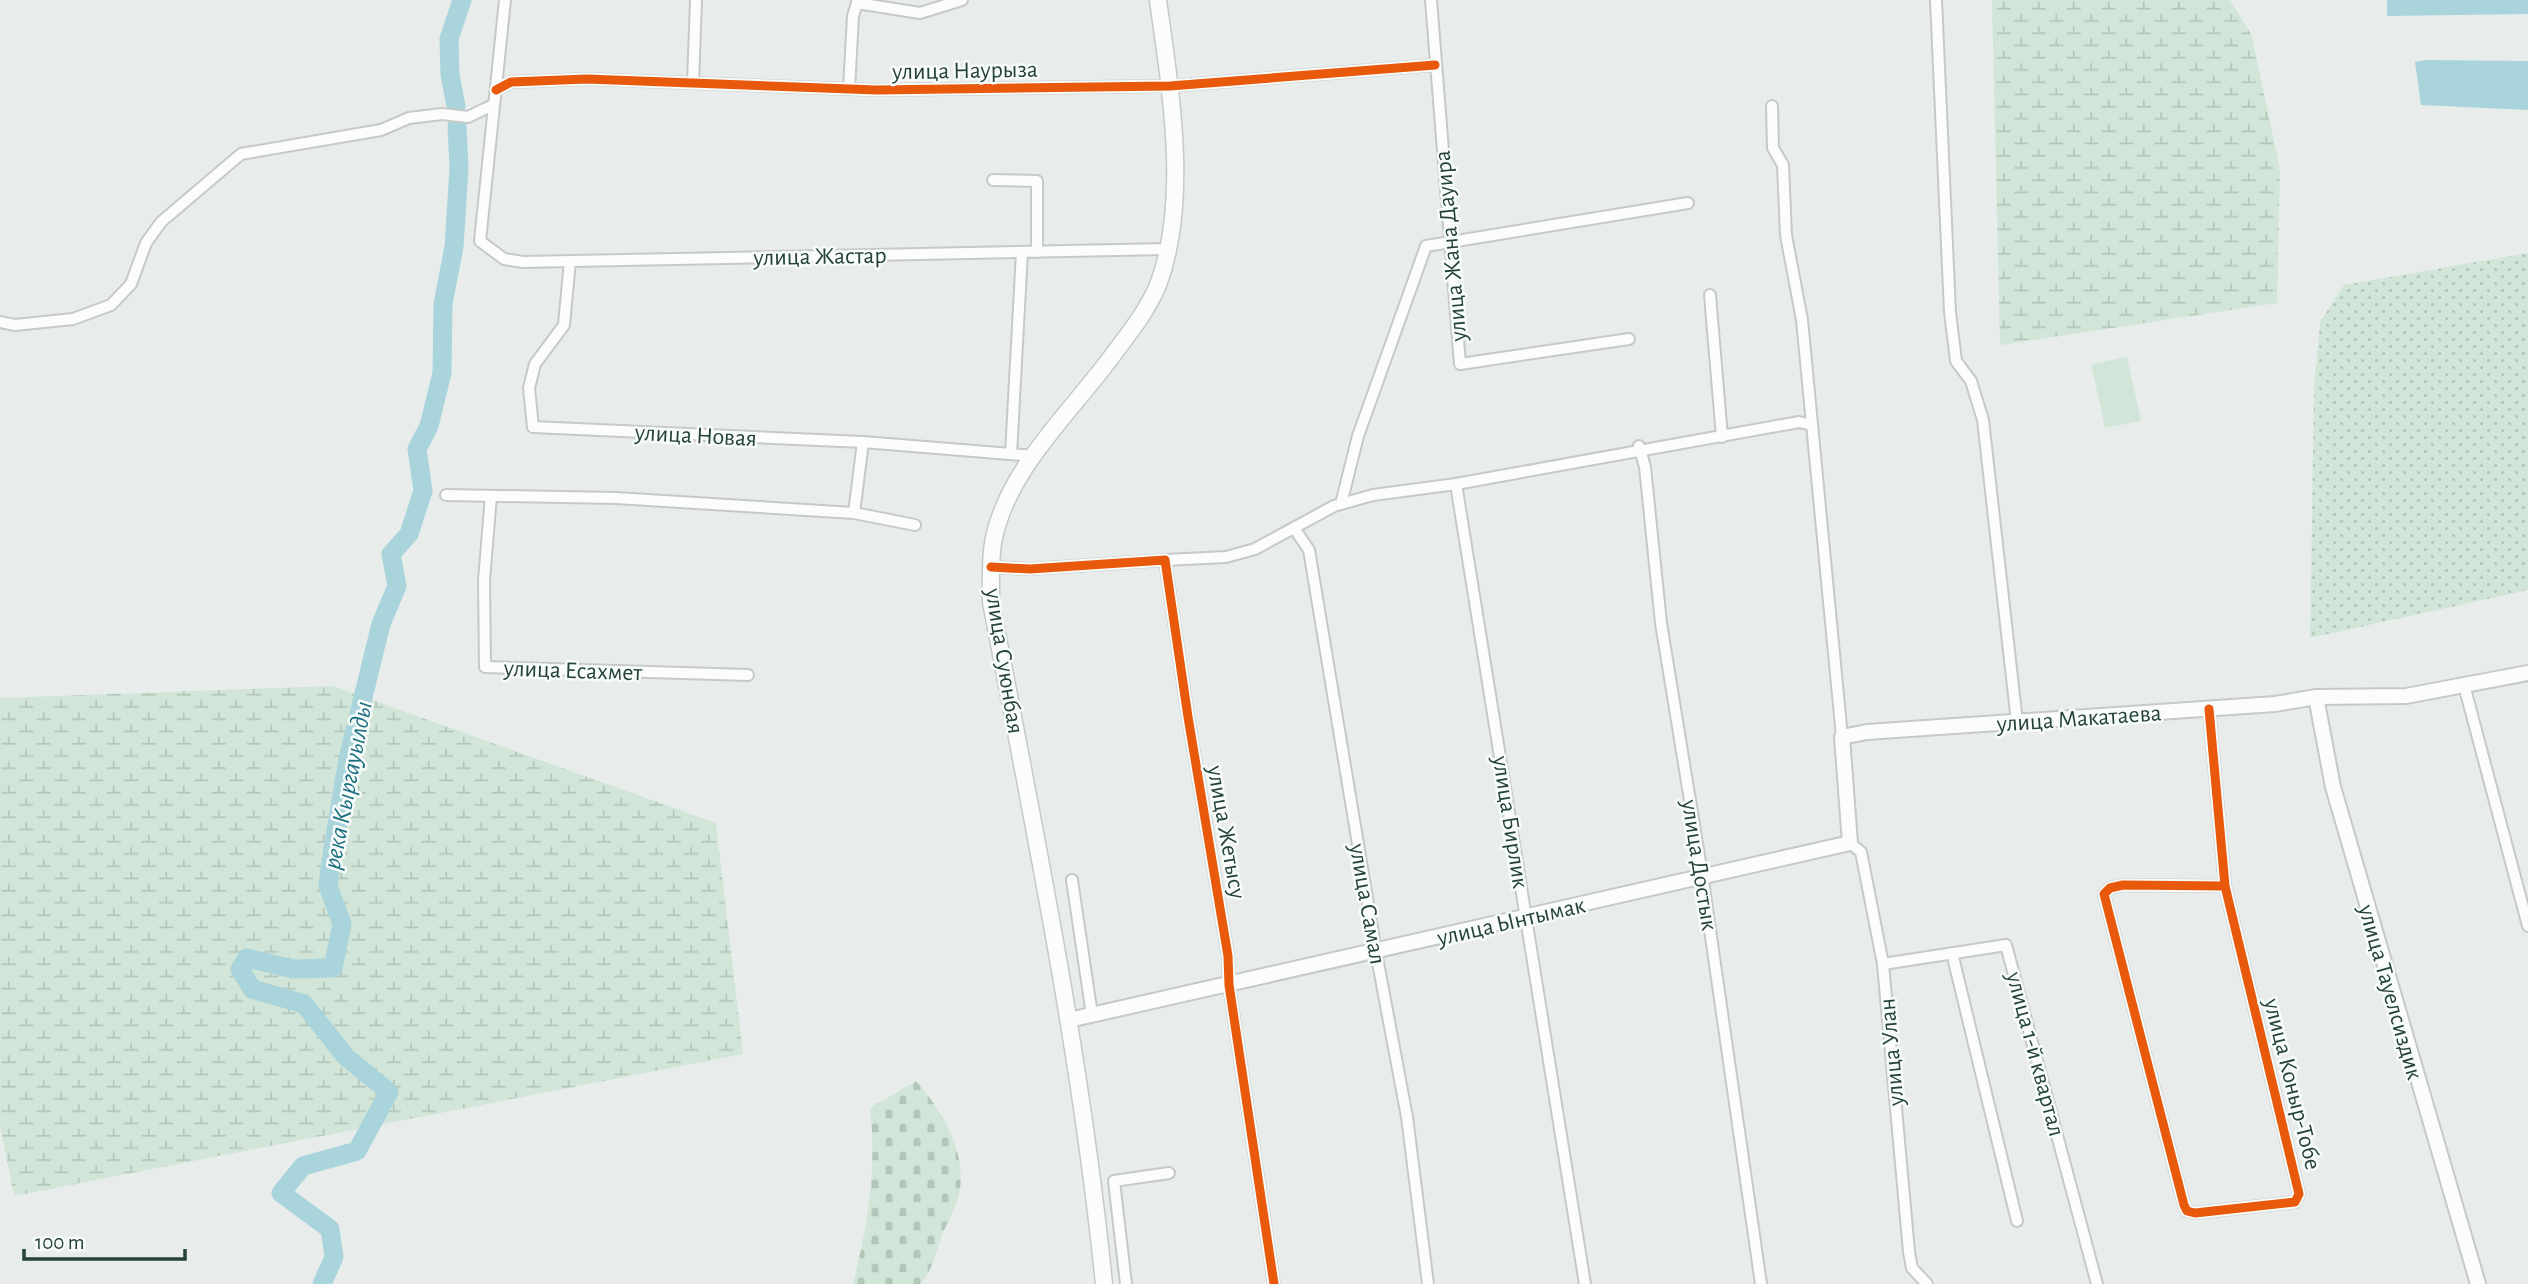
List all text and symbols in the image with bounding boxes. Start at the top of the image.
street label: улица Наурыза [891,58,1038,84]
street label: улица Жана Дауира [1431,149,1471,343]
street label: улица Жастар [752,244,887,270]
street label: улица Новая [633,421,758,451]
street label: улица Суюнбая [981,586,1027,736]
street label: улица Есахмет [502,657,643,685]
water label: река Кыргауылды [319,699,377,871]
street label: улица Макатаева [1995,701,2162,737]
street label: улица Бирлик [1488,753,1532,890]
street label: улица Жетысу [1202,763,1250,901]
street label: улица Достык [1677,797,1721,932]
street label: улица Самал [1344,841,1389,966]
street label: улица Ынтымак [1434,893,1588,951]
street label: улица Тауелсиздик [2353,901,2426,1082]
street label: улица 1-й квартал [2001,968,2069,1139]
street label: улица Коныр-Тобе [2259,995,2325,1172]
street label: улица Улан [1875,997,1909,1108]
scale bar [24,1218,186,1262]
text: 100 m [35,1232,85,1253]

